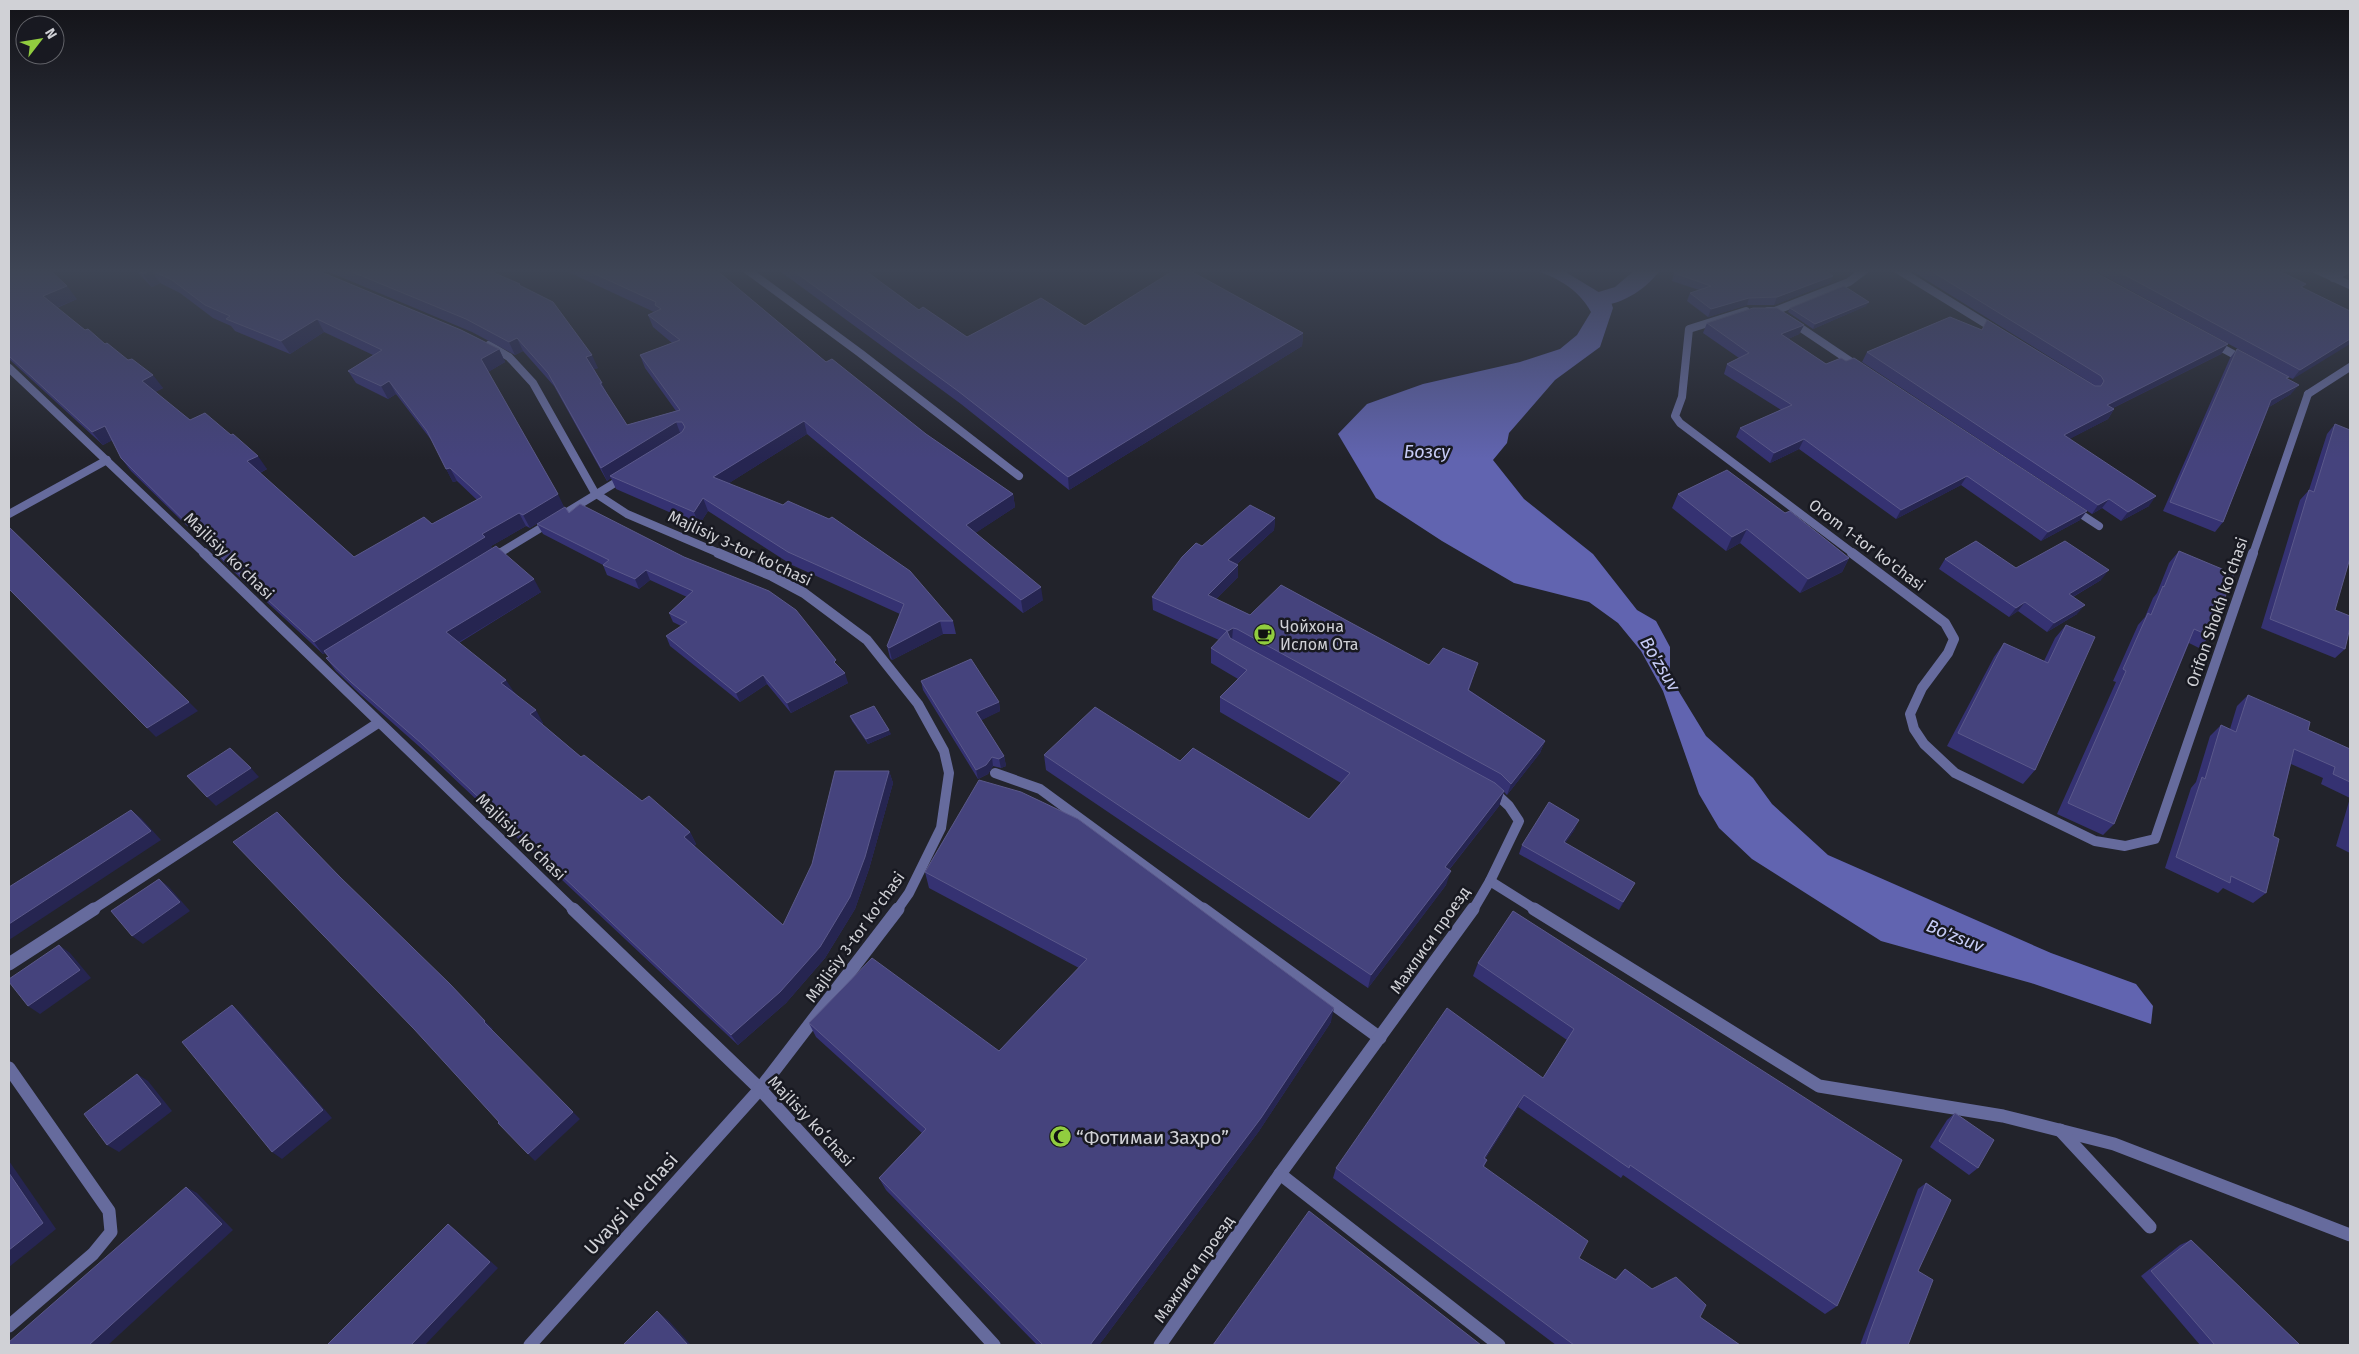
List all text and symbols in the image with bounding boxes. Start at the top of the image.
north arrow [15,15,65,65]
text: N [41,25,60,42]
water label: Бозсу [1404,441,1451,463]
street label: Orom 1-tor ko'chasi [1805,495,1929,595]
street label: Majlisiy 3-tor ko'chasi [665,506,815,590]
street label: Majlisiy koʻchasi [180,509,278,603]
street label: Orifon Shokh koʻchasi [2182,534,2252,690]
place label: Чойхона Ислом Ота [1280,617,1358,654]
cafe icon: Чойхона Ислом Ота [1252,623,1276,647]
water label: Bo'zsuv [1635,633,1685,696]
street label: Majlisiy koʻchasi [472,790,570,884]
street label: Majlisiy 3-tor ko'chasi [801,868,909,1006]
street label: Мажлиси проезд [1386,883,1474,997]
water label: Bo'zsuv [1923,915,1988,958]
street label: Majlisiy koʻchasi [764,1072,858,1170]
mosque icon: “Фотимаи Заҳро” [1048,1125,1072,1149]
place label: “Фотимаи Заҳро” [1076,1126,1229,1149]
street label: Uvaysi ko'chasi [579,1148,683,1260]
street label: Мажлиси проезд [1150,1212,1238,1326]

